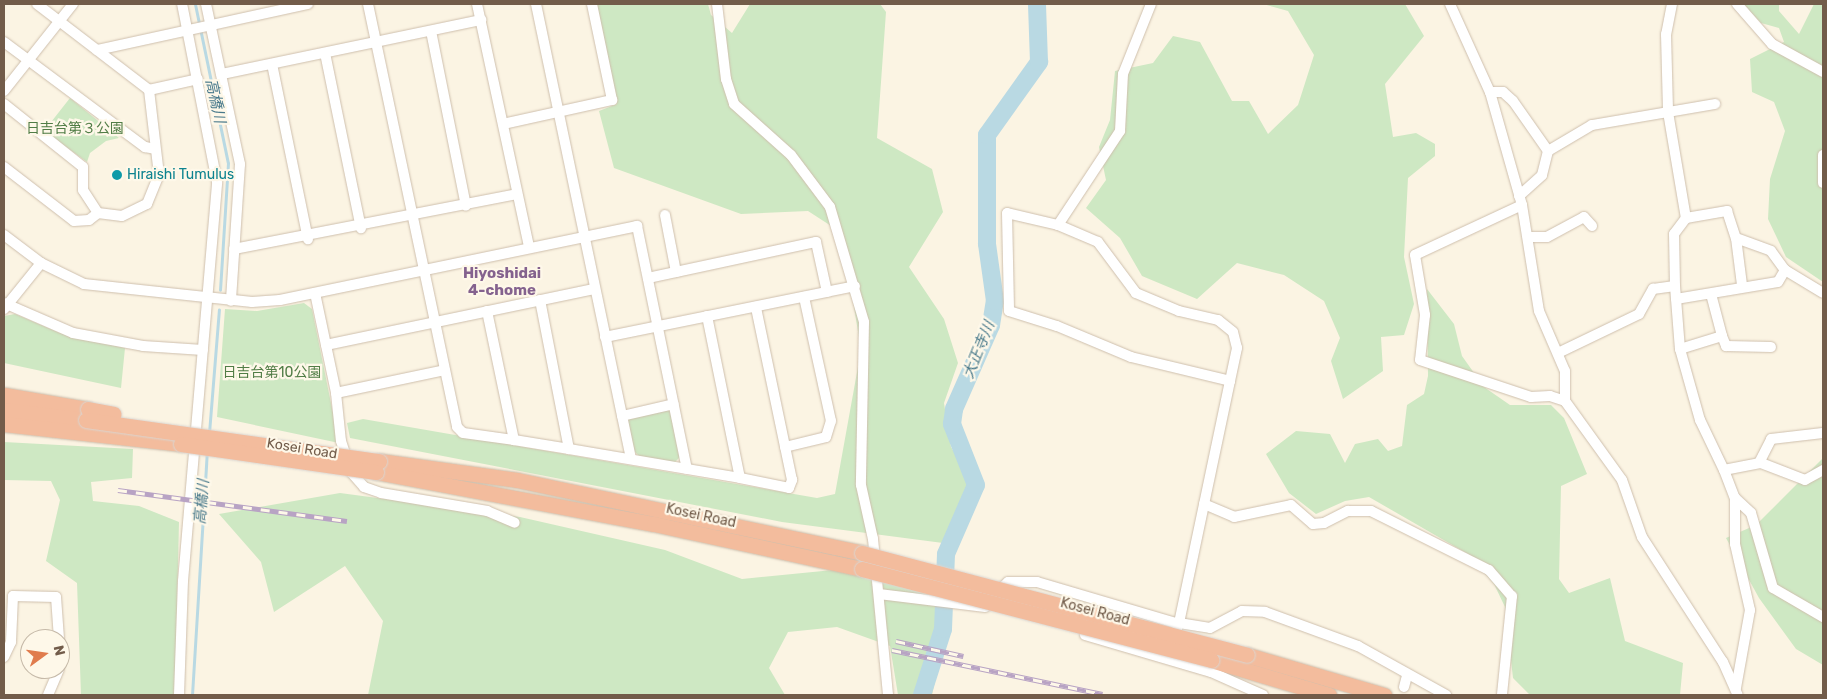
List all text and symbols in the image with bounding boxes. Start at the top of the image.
water label: 高橋川 [202,77,228,125]
park label: 日吉台第３公園 [26,121,124,137]
place label: Hiraishi Tumulus [127,167,234,183]
marker: Hiraishi Tumulus [111,169,123,181]
district label: Hiyoshidai 4-chome [463,264,541,299]
water label: 大正寺川 [959,319,999,381]
park label: 日吉台第10公園 [223,365,321,381]
street label: Kosei Road [266,435,338,463]
water label: 高橋川 [191,479,213,525]
street label: Kosei Road [665,500,737,532]
street label: Kosei Road [1059,595,1131,629]
north arrow [20,629,70,679]
text: N [50,644,69,657]

